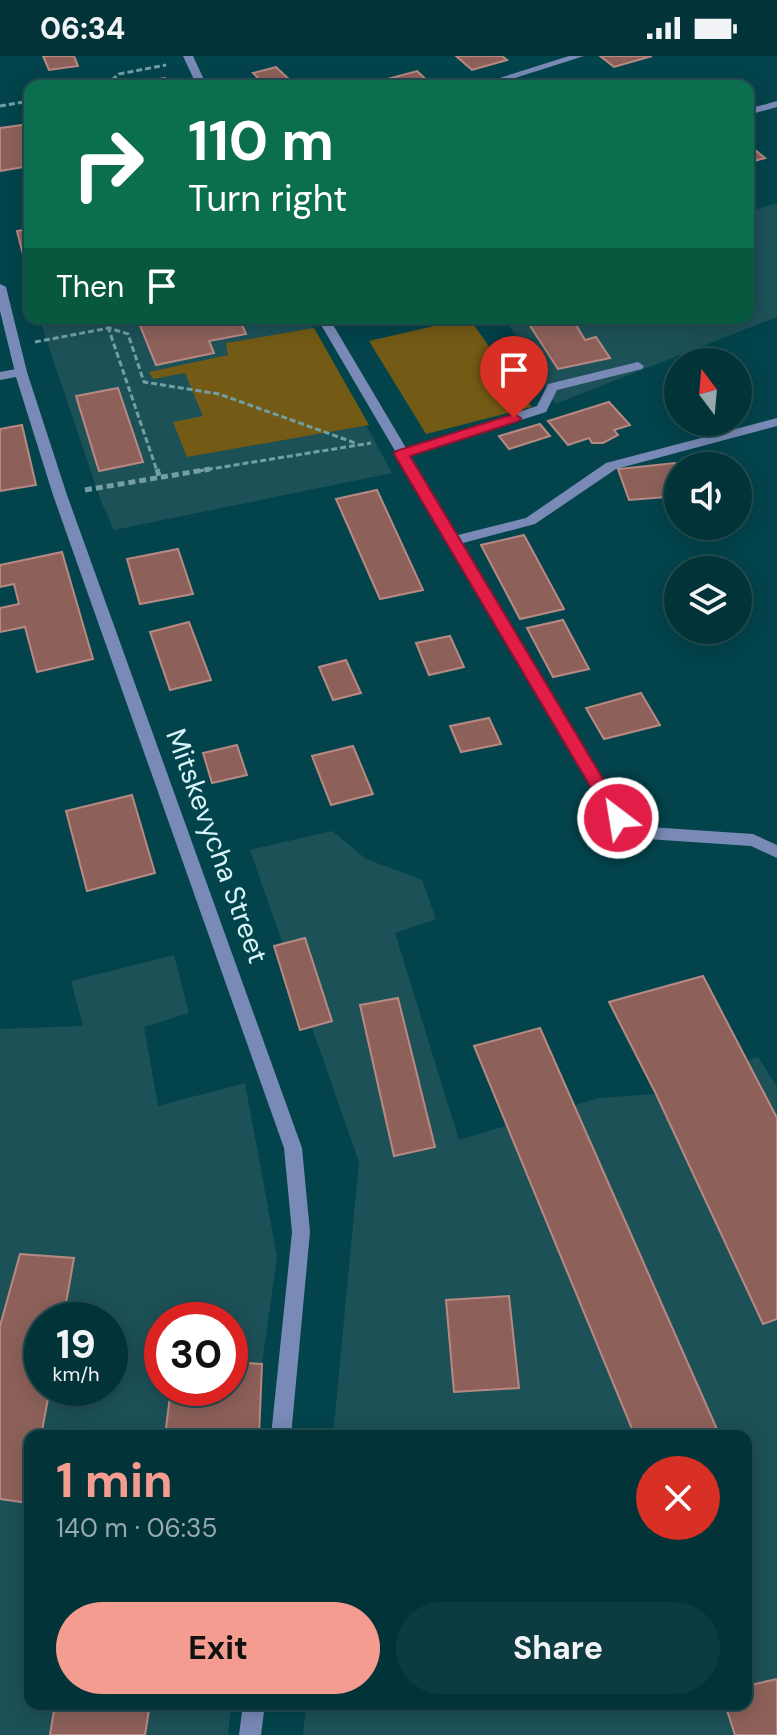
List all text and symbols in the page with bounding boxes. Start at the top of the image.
text: 06:34 [40,9,125,48]
text: 110 m [188,104,334,177]
icon: right [56,112,160,216]
text: Turn right [188,175,347,222]
icon: arrive [140,264,184,308]
text: Then [56,267,124,306]
pin [480,336,548,418]
icon: arrive [492,348,536,392]
north arrow [664,348,752,436]
map controls [664,348,752,644]
button: sound [664,452,752,540]
button: layers [664,556,752,644]
street label: Mitskevycha Street [157,724,277,968]
position arrow [576,776,660,860]
speed limit sign: 30 [144,1302,248,1406]
text: 19 [56,1318,96,1370]
text: km/h [52,1361,100,1387]
text: 1 min [56,1449,173,1512]
button: close [636,1456,720,1540]
text: 140 m · 06:35 [56,1511,217,1545]
button: Exit [56,1602,380,1694]
button: Share [396,1602,720,1694]

